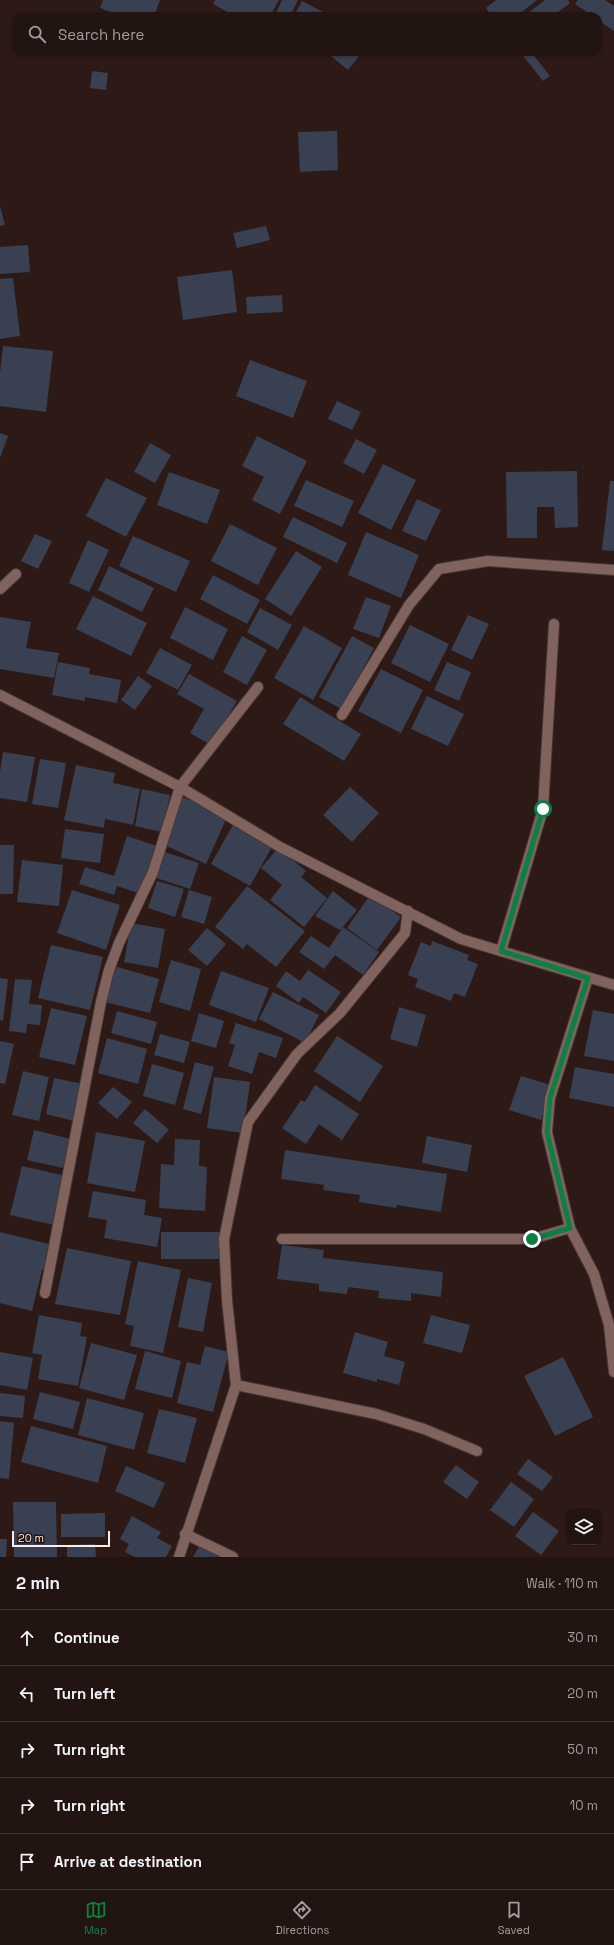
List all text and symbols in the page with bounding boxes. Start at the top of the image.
search box [12,12,602,56]
icon: search [26,23,48,45]
text: Search here [58,25,144,44]
route start [534,800,552,818]
route end [523,1230,541,1248]
map controls [566,1509,602,1545]
button: layers [566,1509,602,1545]
scale bar [12,1529,110,1548]
text: 20 m [18,1531,44,1545]
text: 2 min [16,1572,60,1594]
text: Walk · 110 m [526,1575,598,1592]
icon: ahead [16,1627,38,1649]
text: Continue [54,1628,120,1647]
text: 30 m [567,1629,598,1646]
icon: left [16,1683,38,1705]
text: Turn left [54,1684,116,1703]
text: 20 m [567,1685,598,1702]
icon: right [16,1739,38,1761]
text: Turn right [54,1740,125,1759]
text: 50 m [567,1741,598,1758]
icon: right [16,1795,38,1817]
text: Turn right [54,1796,125,1815]
text: 10 m [570,1797,598,1814]
icon: arrive [16,1851,38,1873]
text: Arrive at destination [54,1852,202,1871]
tab: Map [84,1899,107,1937]
tab: Directions [275,1899,329,1937]
tab: Saved [498,1899,530,1937]

